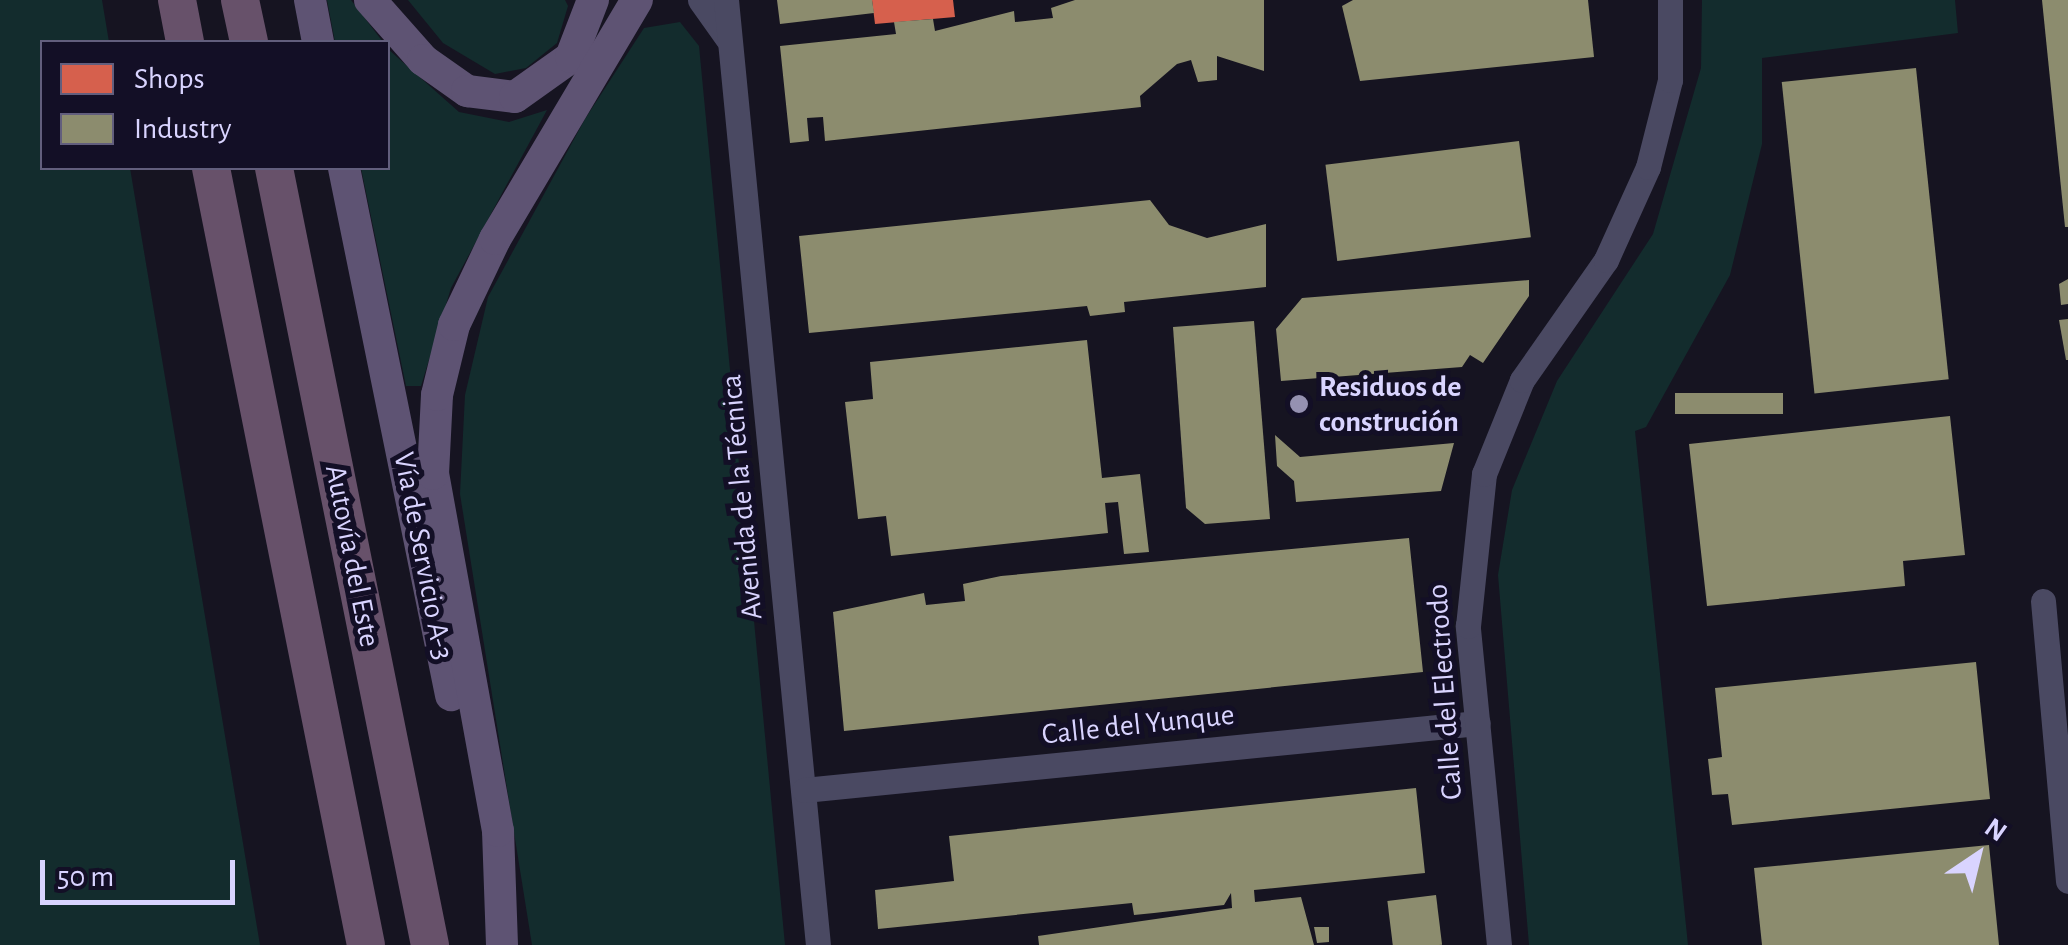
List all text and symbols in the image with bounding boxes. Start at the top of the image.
legend [40,40,390,170]
text: Shops [134,64,205,94]
text: Industry [134,114,232,144]
place label: Residuos de construción [1319,369,1461,440]
street label: Avenida de la Técnica [713,373,771,621]
marker: Residuos de construción [1288,393,1310,415]
street label: Vía de Servicio A-3 [385,449,461,663]
street label: Autovía del Este [317,462,387,650]
street label: Calle del Electrodo [1420,583,1470,801]
street label: Calle del Yunque [1040,697,1236,753]
north arrow [1928,805,2028,905]
text: N [1979,813,2011,847]
scale bar [45,840,240,902]
text: 50 m [57,862,114,892]

